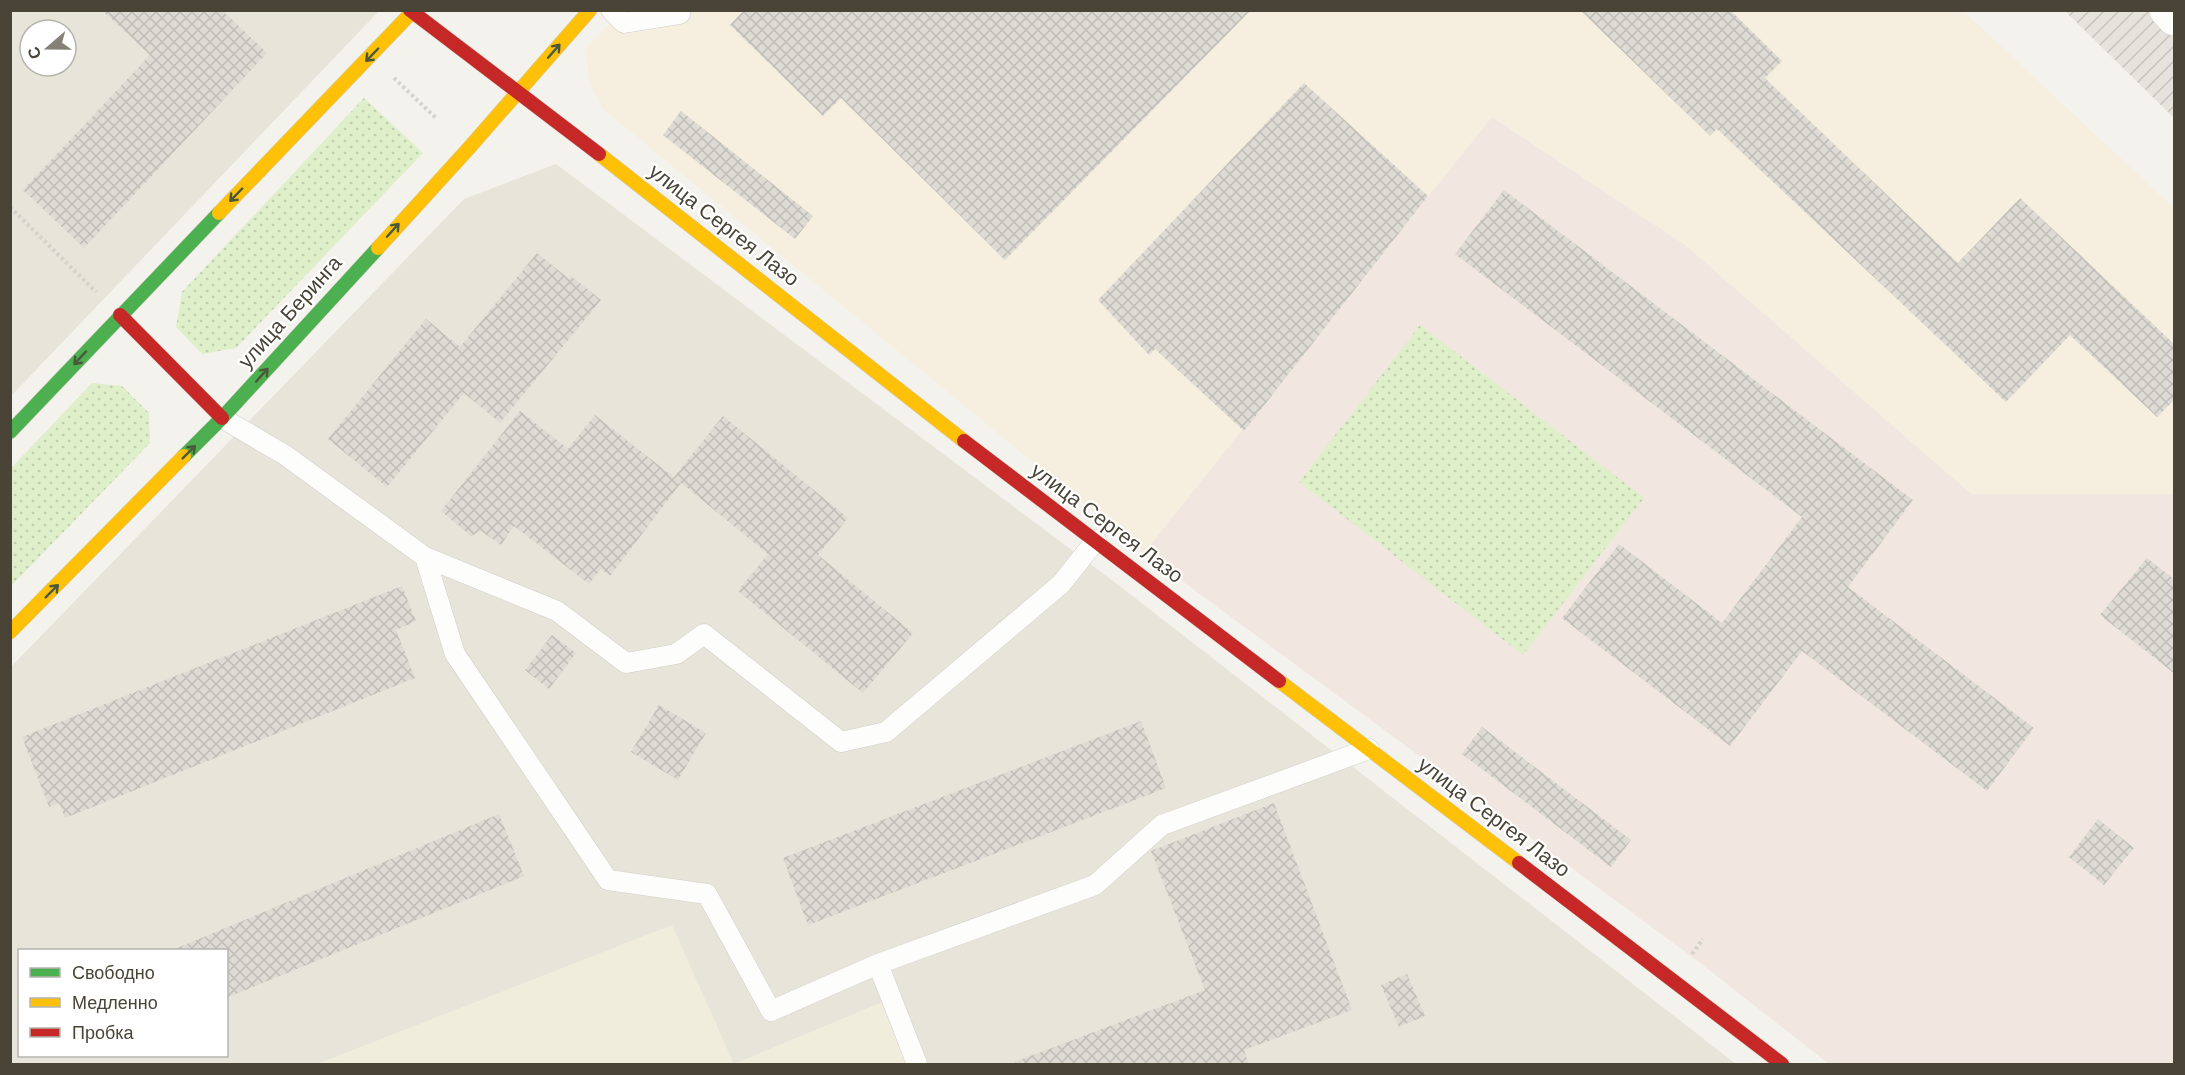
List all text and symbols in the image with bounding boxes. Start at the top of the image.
north arrow [18,18,78,78]
text: С [22,44,46,62]
one-way arrow [547,44,561,59]
one-way arrow [364,47,379,62]
street label: улица Сергея Лазо [643,157,805,293]
one-way arrow [229,187,243,202]
one-way arrow [386,223,400,238]
street label: улица Беринга [232,249,348,374]
one-way arrow [73,350,87,365]
one-way arrow [255,367,269,382]
one-way arrow [181,444,196,459]
street label: улица Сергея Лазо [1025,456,1189,590]
one-way arrow [44,583,59,598]
street label: улица Сергея Лазо [1412,750,1576,884]
legend [18,949,228,1057]
text: Свободно [72,961,155,985]
text: Медленно [72,991,158,1015]
text: Пробка [72,1021,135,1045]

